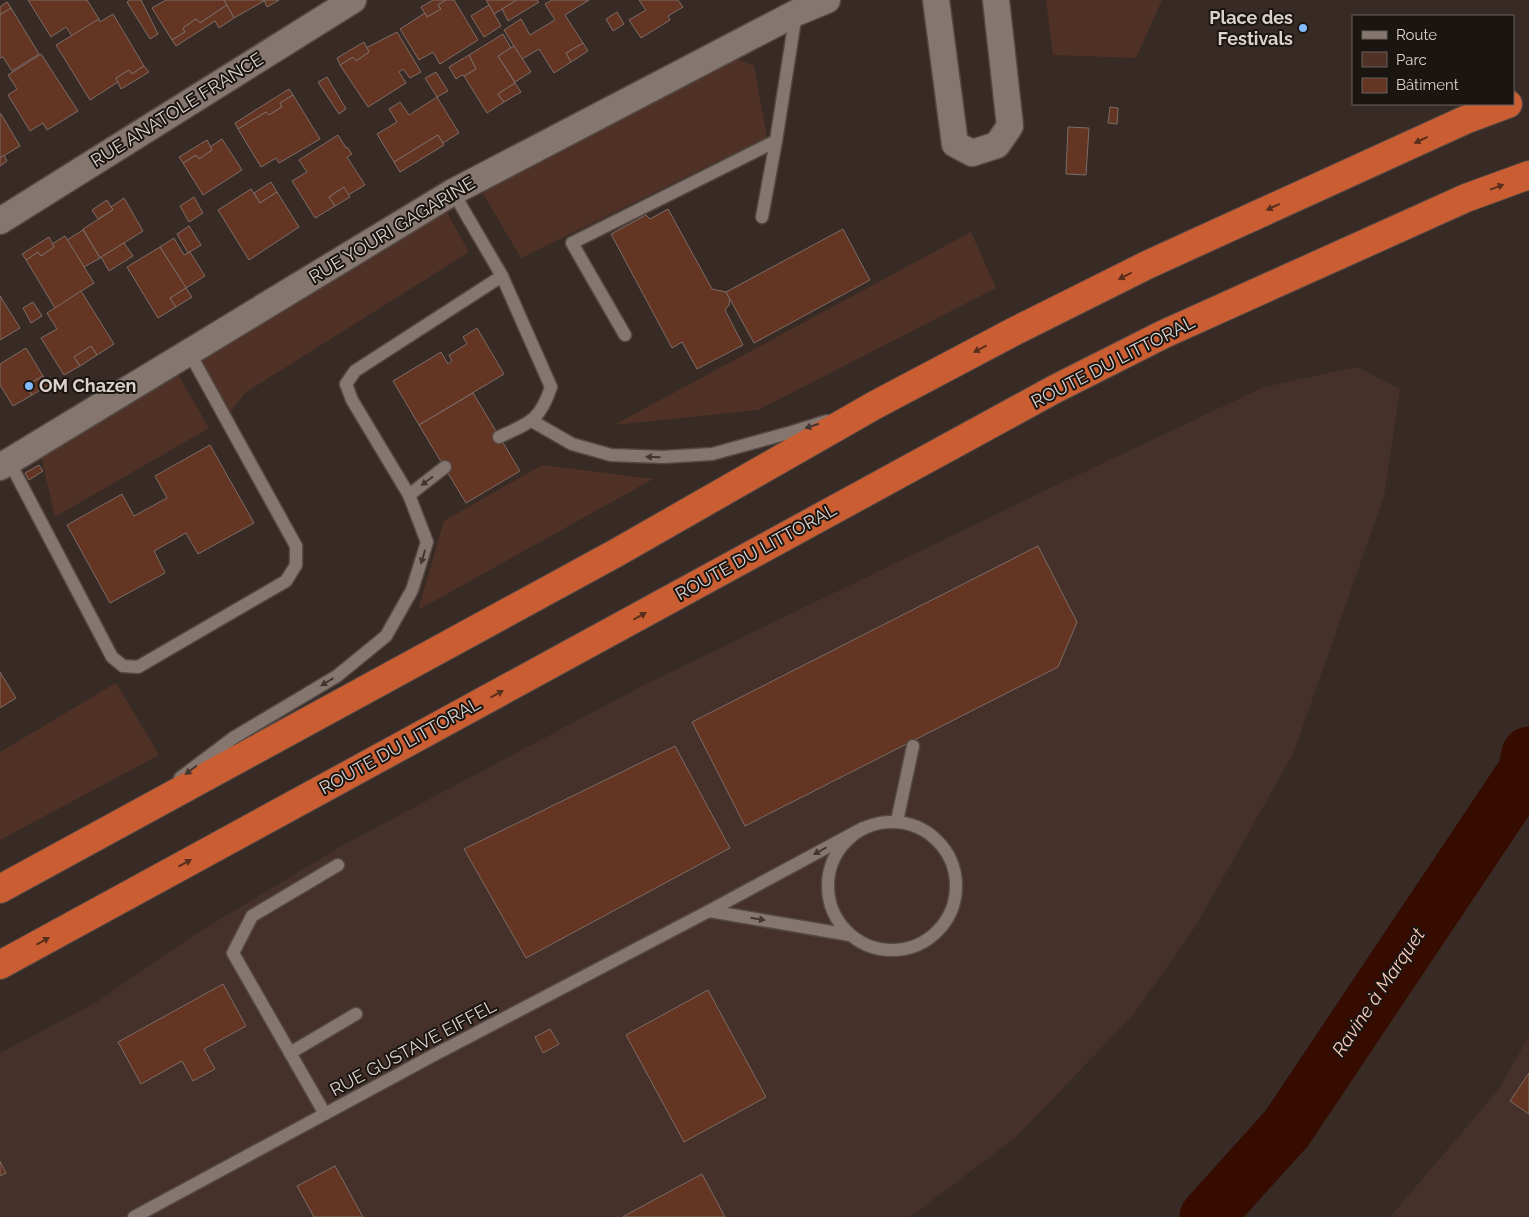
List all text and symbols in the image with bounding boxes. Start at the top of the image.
place label: Place des Festivals [1209,7,1293,49]
legend [1352,15,1514,105]
marker: Place des Festivals [1297,22,1309,34]
text: Route [1396,26,1437,44]
street label: RUE ANATOLE FRANCE [87,48,267,171]
text: Parc [1396,51,1427,69]
text: Bâtiment [1396,76,1459,94]
one-way arrow [1414,136,1428,144]
street label: RUE YOURI GAGARINE [305,172,479,287]
one-way arrow [1490,183,1505,190]
one-way arrow [1266,204,1280,212]
one-way arrow [1118,272,1133,280]
street label: ROUTE DU LITTORAL [1027,311,1199,412]
one-way arrow [973,345,988,353]
place label: OM Chazen [39,375,136,396]
marker: OM Chazen [23,380,35,392]
one-way arrow [804,422,819,430]
one-way arrow [645,452,661,460]
one-way arrow [420,476,434,486]
street label: ROUTE DU LITTORAL [672,498,840,605]
one-way arrow [418,549,426,564]
one-way arrow [633,612,647,620]
one-way arrow [321,677,334,686]
one-way arrow [490,689,504,698]
street label: ROUTE DU LITTORAL [316,692,484,799]
one-way arrow [185,764,198,775]
one-way arrow [813,847,827,855]
one-way arrow [179,859,192,868]
one-way arrow [750,916,766,924]
water label: Ravine à Marquet [1327,923,1429,1060]
one-way arrow [35,937,50,945]
street label: RUE GUSTAVE EIFFEL [326,995,500,1100]

